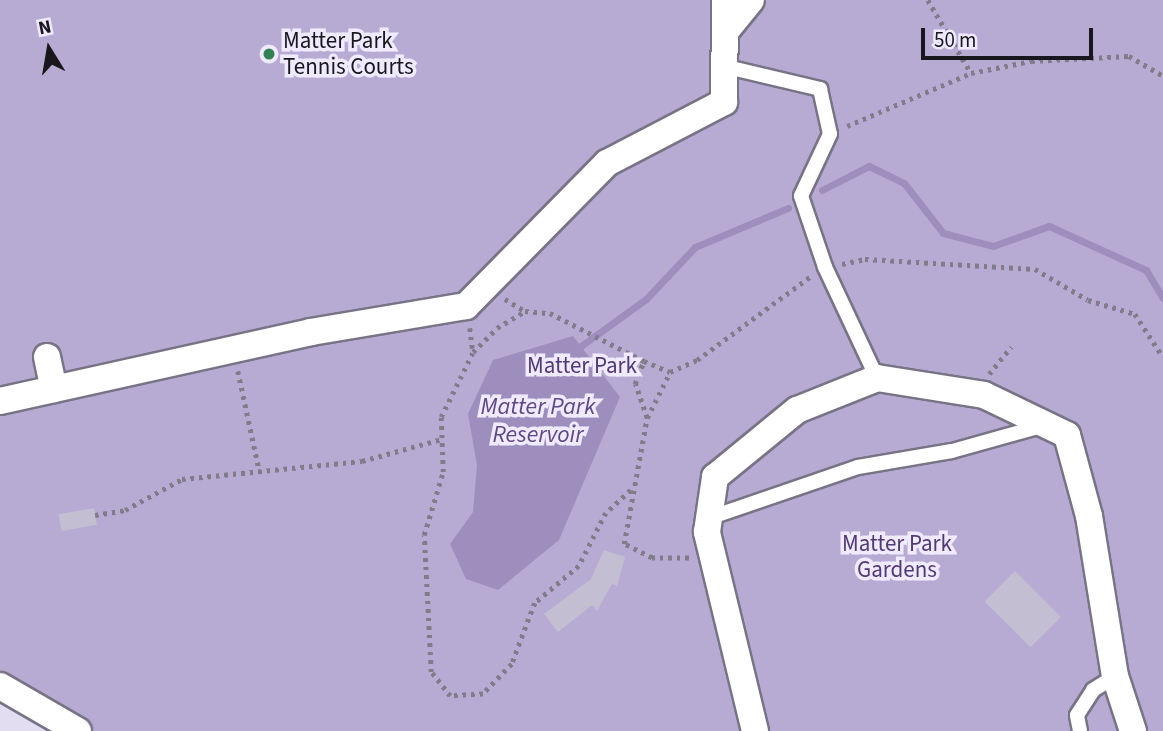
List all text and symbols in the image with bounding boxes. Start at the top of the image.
text: N [36,13,54,42]
north arrow [14,14,84,84]
scale bar [925,14,1096,58]
text: 50 m [934,25,976,55]
place label: Matter Park Tennis Courts [283,27,414,81]
marker: Matter Park Tennis Courts [261,46,277,62]
park label: Matter Park [527,352,637,380]
water label: Matter Park Reservoir [481,393,595,449]
park label: Matter Park Gardens [842,530,952,584]

